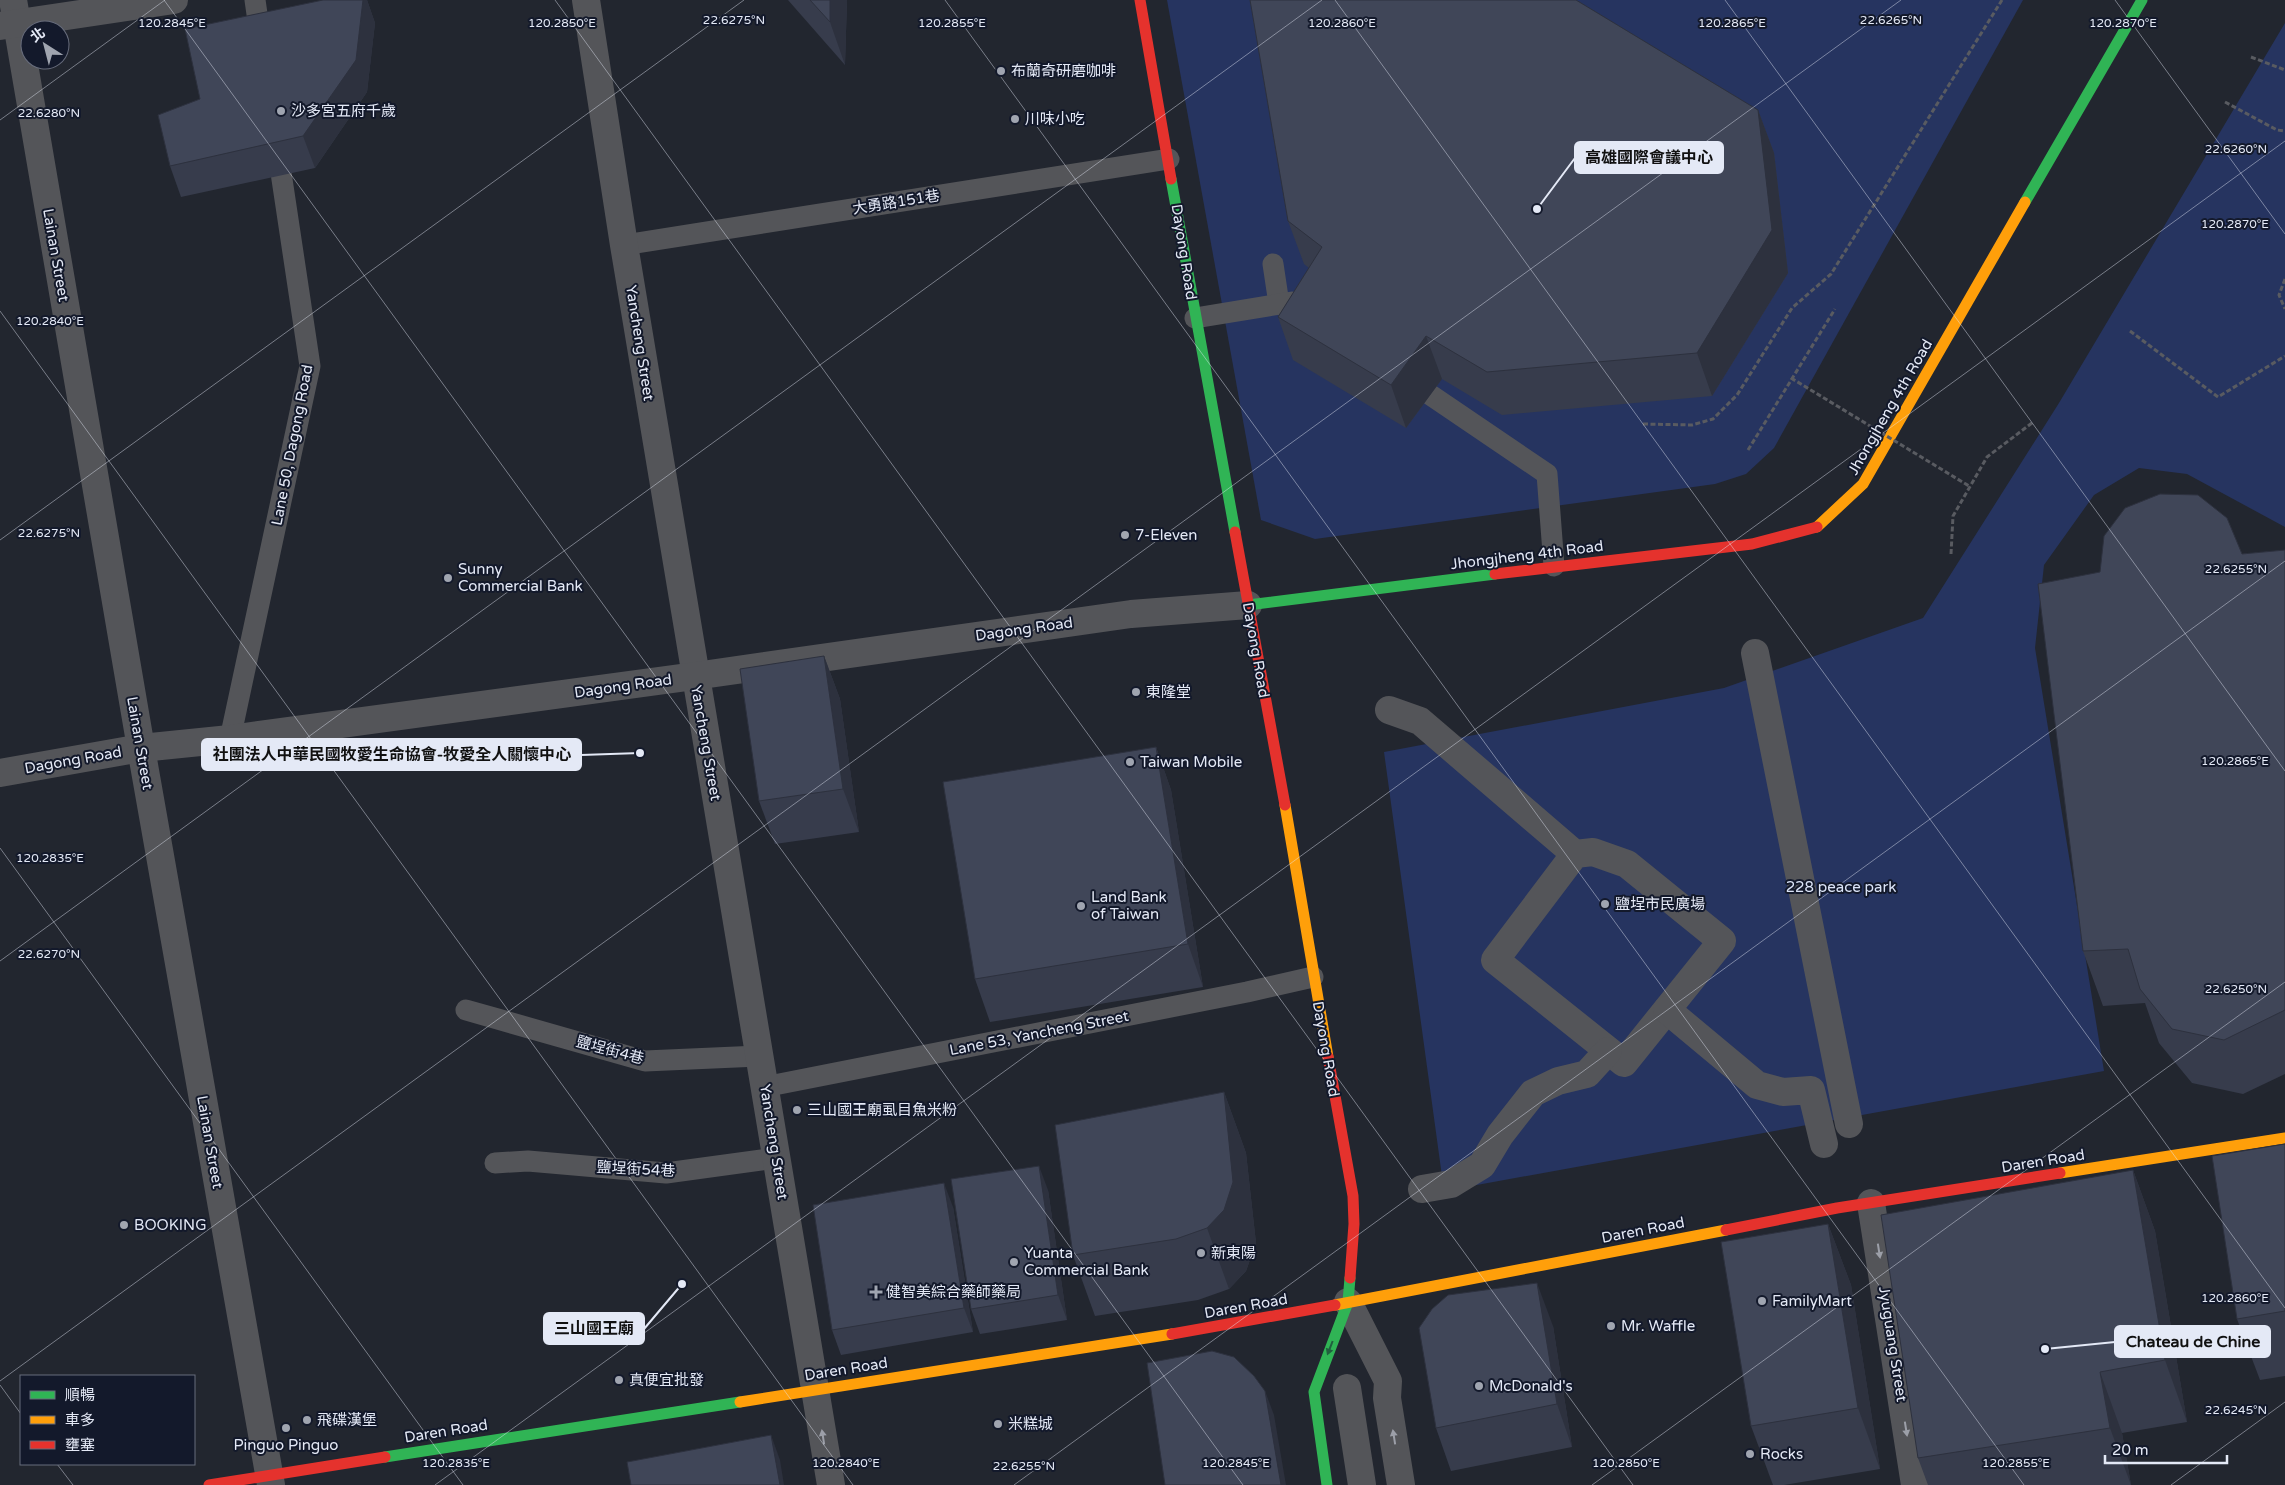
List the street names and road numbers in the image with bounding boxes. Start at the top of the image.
street label: 大勇路151巷 [851,186,941,218]
street label: Dayong Road [1168,203,1200,301]
street label: Lainan Street [39,207,73,303]
street label: Yancheng Street [622,284,658,402]
street label: Jhongjheng 4th Road [1844,336,1936,478]
street label: Lane 50, Dagong Road [268,363,316,527]
street label: Jhongjheng 4th Road [1450,537,1604,573]
street label: Dayong Road [1239,601,1273,699]
street label: Dagong Road [974,613,1074,645]
street label: Dagong Road [573,670,673,702]
street label: Yancheng Street [687,684,725,802]
street label: Lainan Street [123,695,157,791]
street label: Dagong Road [23,743,123,777]
street label: Dayong Road [1309,1000,1343,1098]
street label: Lane 53, Yancheng Street [948,1007,1130,1059]
street label: 鹽埕街4巷 [574,1032,646,1068]
street label: Yancheng Street [756,1083,792,1201]
street label: Lainan Street [193,1094,227,1190]
street label: Daren Road [2000,1146,2086,1176]
street label: 鹽埕街54巷 [596,1158,676,1180]
street label: Daren Road [1600,1213,1686,1247]
street label: Jyuguang Street [1875,1285,1911,1403]
street label: Daren Road [1203,1290,1289,1322]
street label: Daren Road [803,1354,889,1384]
street label: Daren Road [403,1416,489,1446]

